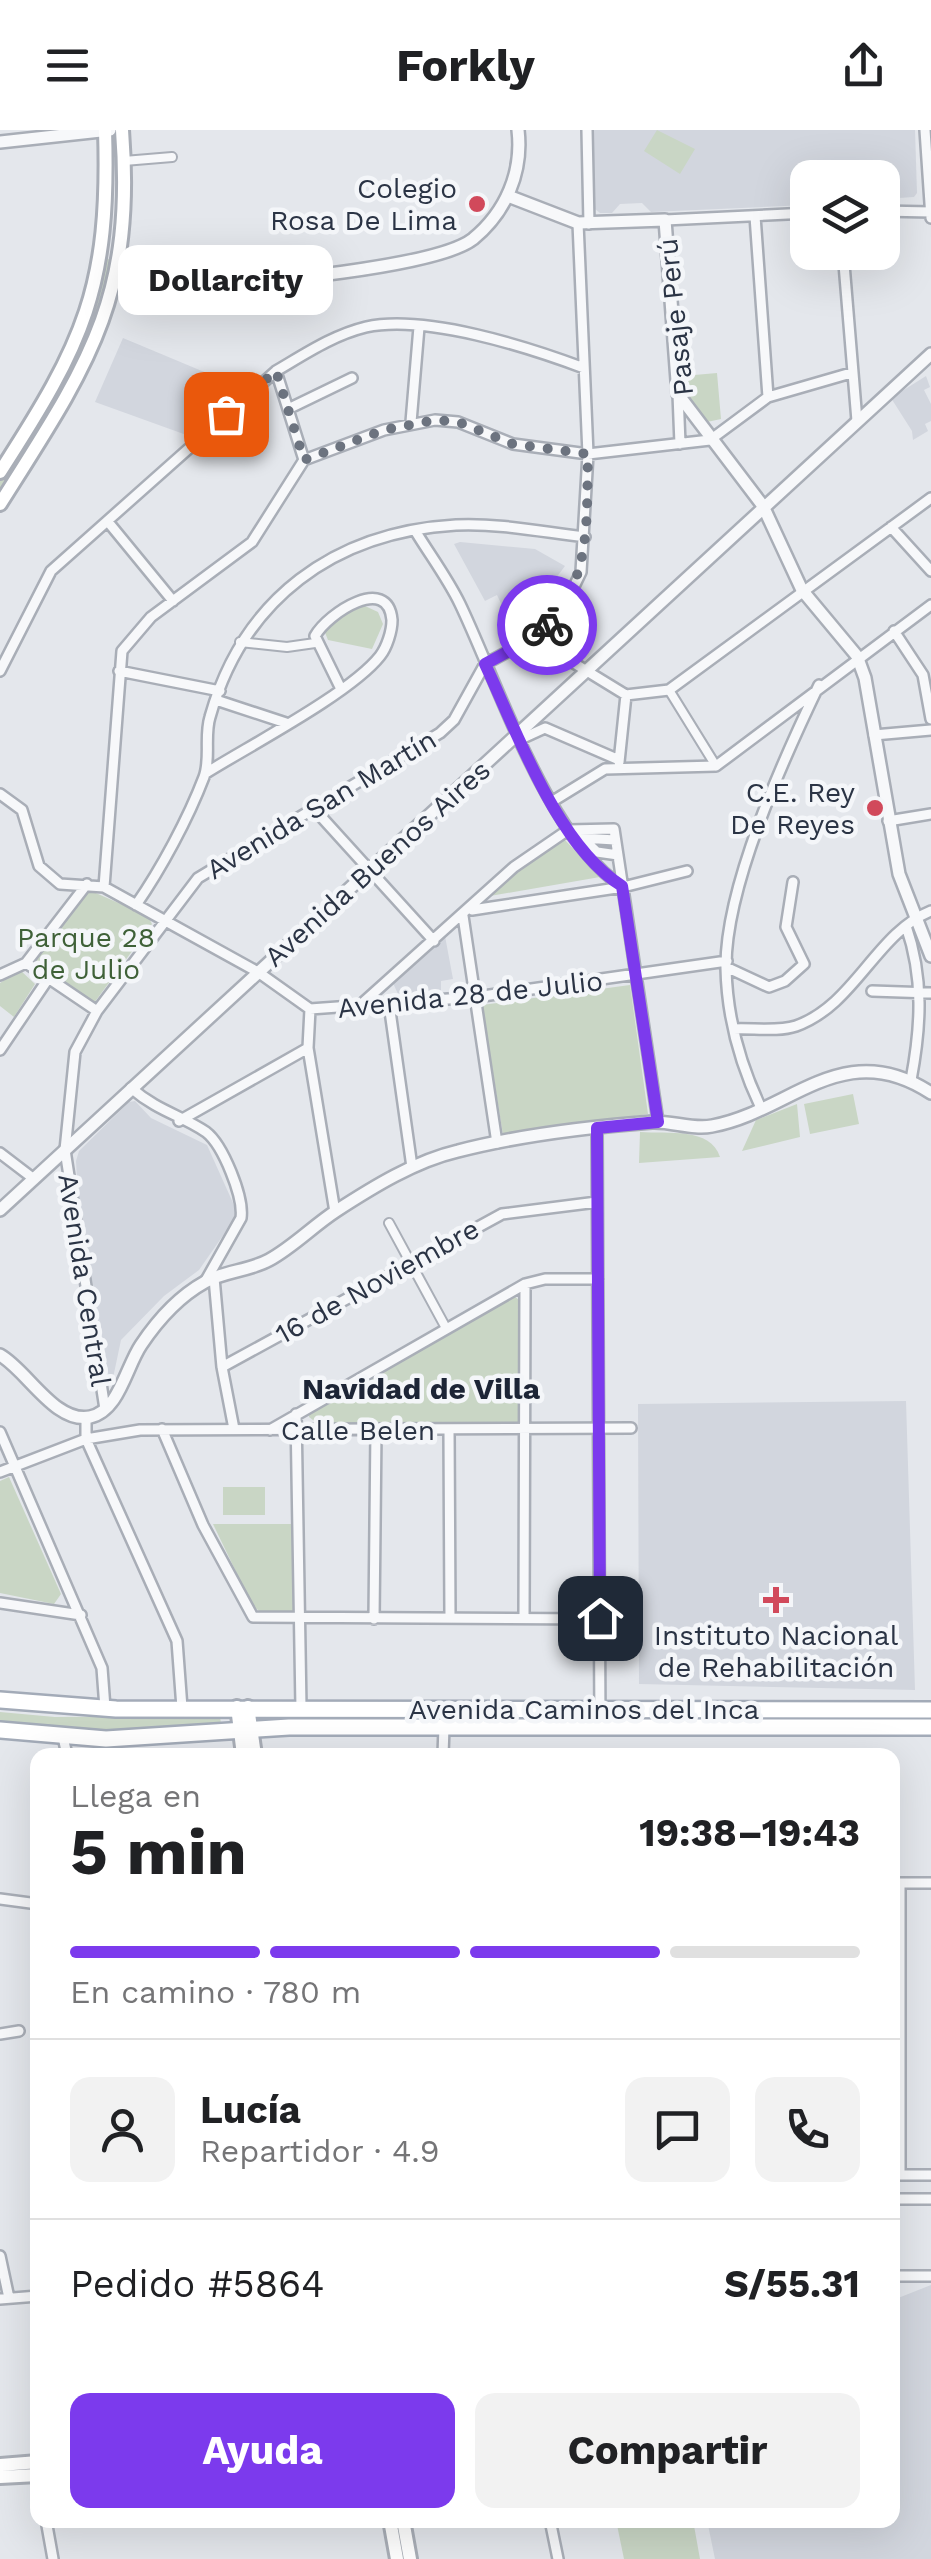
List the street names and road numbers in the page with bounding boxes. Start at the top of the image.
street label: Pasaje Perú [651,236,700,397]
street label: Avenida San Martín [200,723,442,886]
street label: Avenida Buenos Aires [258,753,497,973]
street label: Avenida 28 de Julio [336,964,604,1025]
street label: Avenida Central [51,1171,118,1389]
street label: 16 de Noviembre [270,1212,485,1351]
street label: Calle Belen [281,1414,435,1447]
street label: Avenida Caminos del Inca [409,1693,760,1726]

